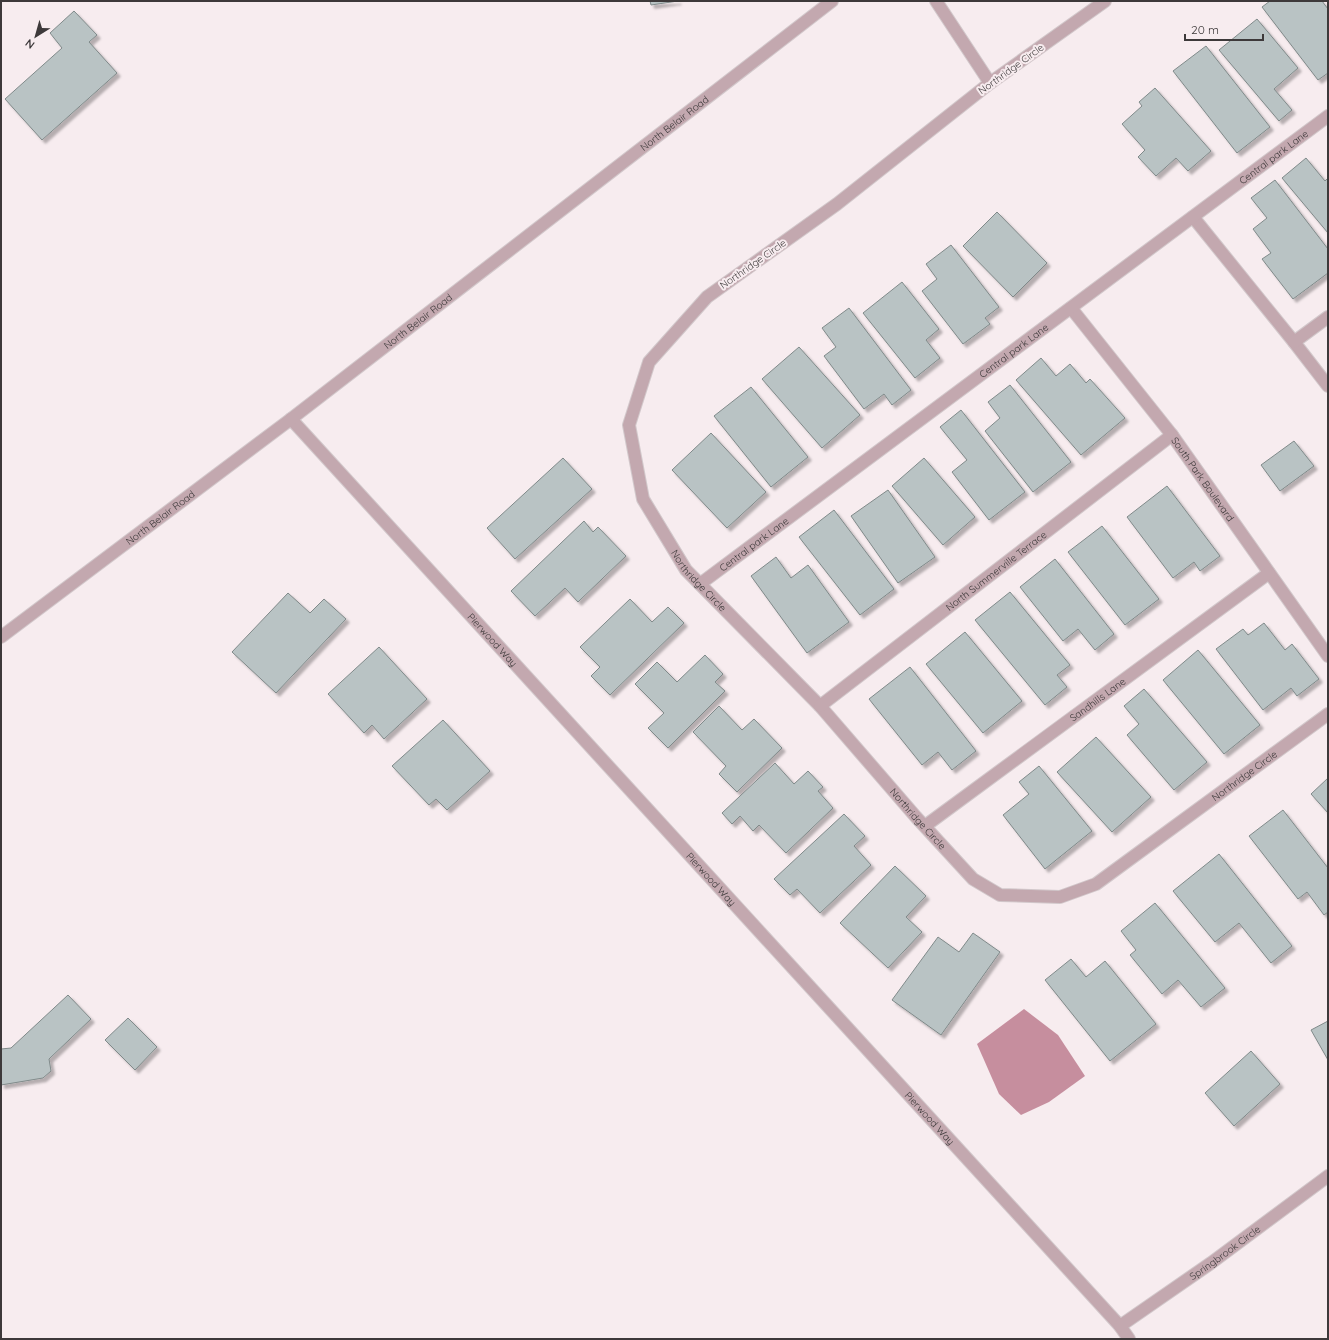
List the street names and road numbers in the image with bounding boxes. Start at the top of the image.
street label: Northridge Circle [976,41,1047,97]
street label: North Belair Road [637,92,711,154]
street label: Central park Lane [1236,127,1311,187]
street label: Northridge Circle [717,236,789,292]
street label: North Belair Road [381,291,455,352]
street label: Central park Lane [976,320,1051,380]
street label: South Park Boulevard [1169,434,1237,524]
street label: North Belair Road [123,487,197,548]
street label: Central park Lane [717,514,791,574]
street label: North Summerville Terrace [943,527,1049,614]
street label: Northridge Circle [669,547,730,614]
street label: Pierwood Way [465,610,520,669]
street label: Sandhills Lane [1067,674,1128,724]
street label: Northridge Circle [1209,747,1280,804]
street label: Northridge Circle [887,785,949,852]
street label: Pierwood Way [684,849,739,908]
street label: Pierwood Way [902,1089,958,1147]
street label: Springbrook Circle [1187,1222,1263,1283]

